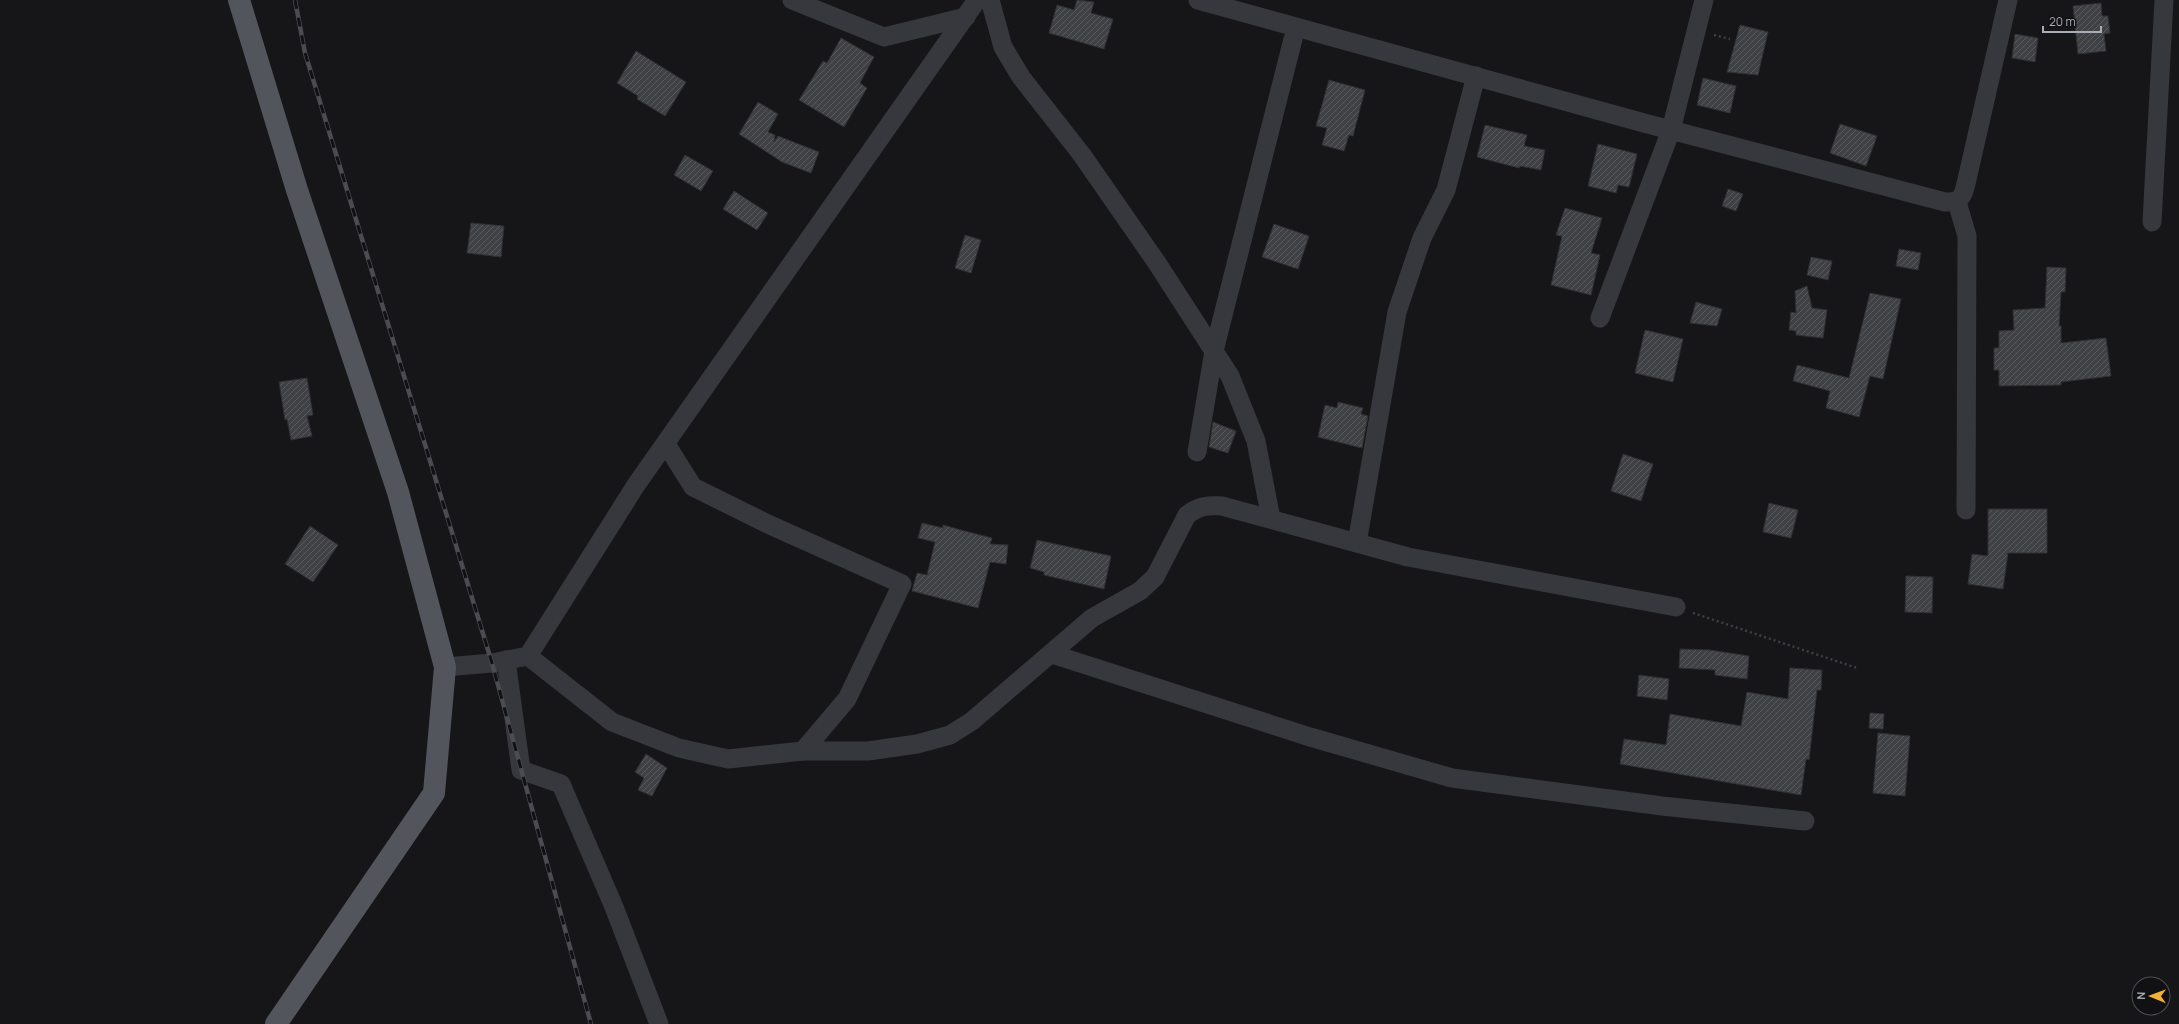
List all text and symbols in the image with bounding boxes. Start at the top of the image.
scale bar [2043,8,2101,34]
text: 20 m [2049,13,2076,30]
north arrow [2131,976,2171,1016]
text: N [2133,992,2148,1000]

